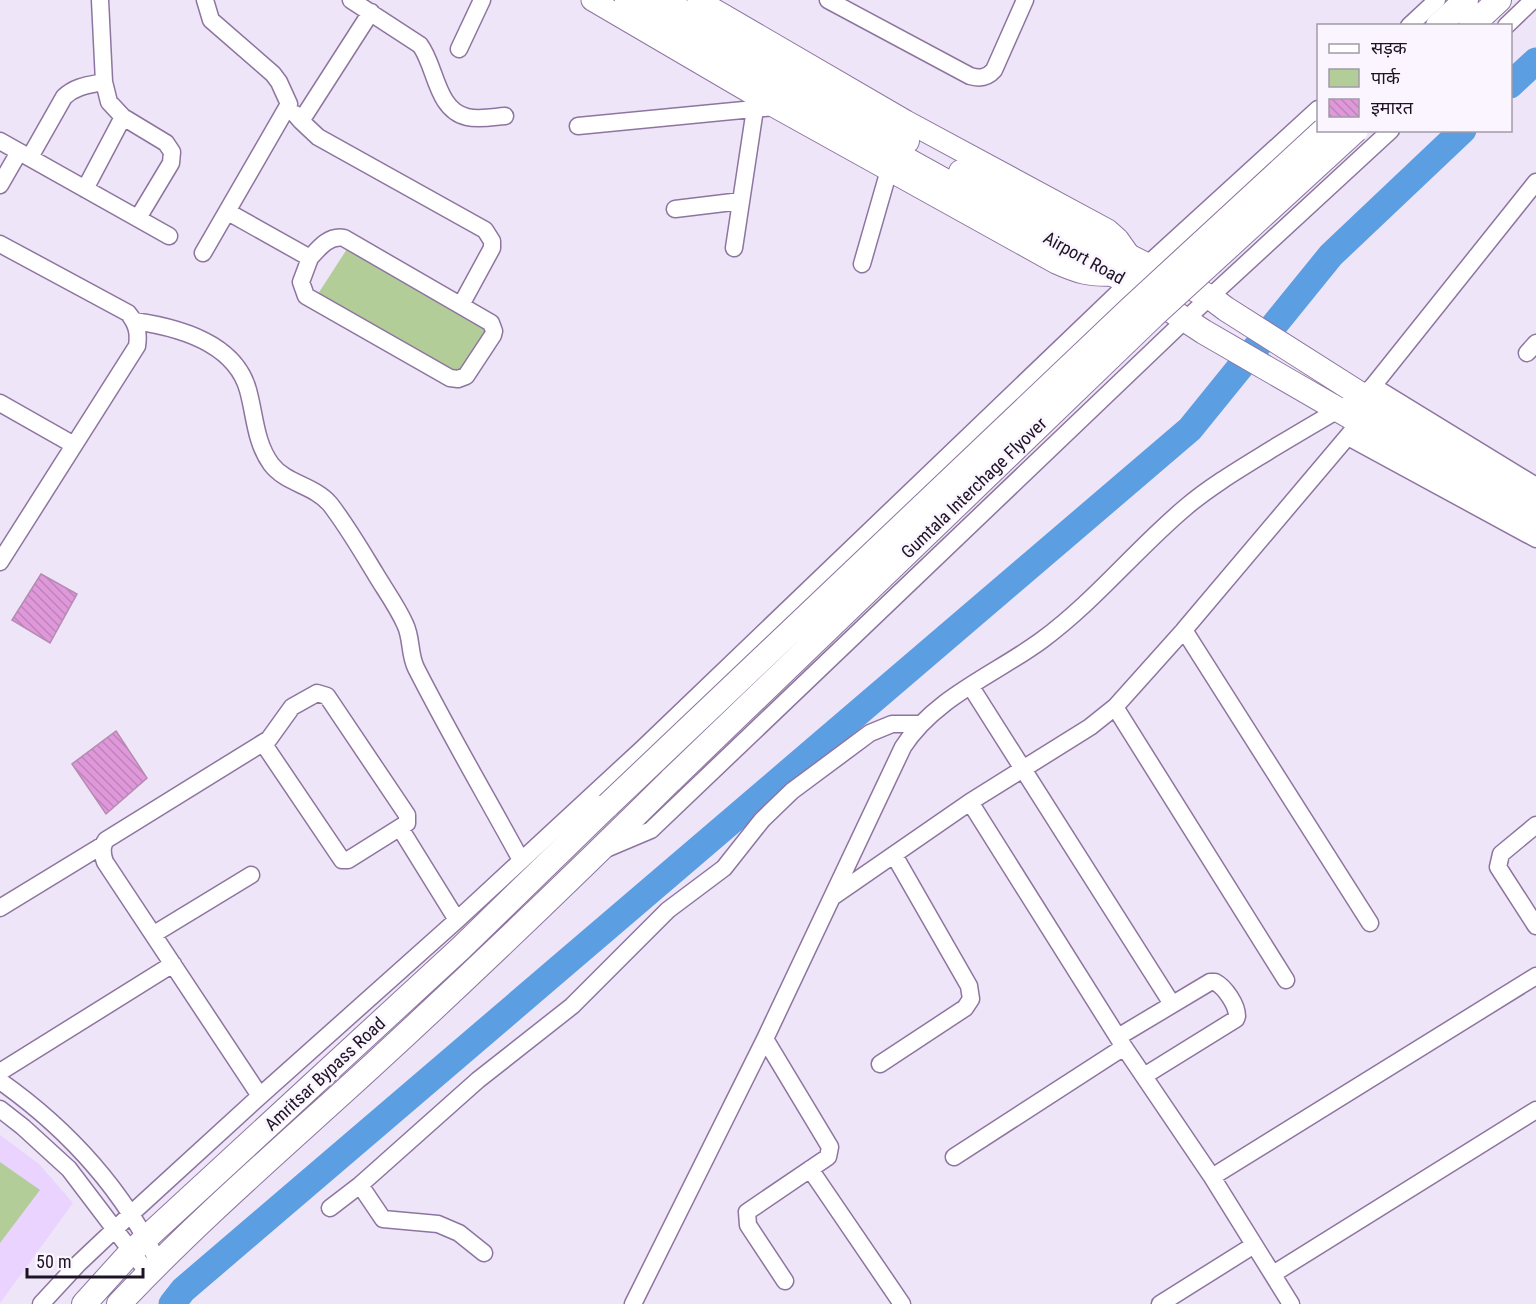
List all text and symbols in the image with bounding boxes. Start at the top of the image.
legend [1317,24,1512,132]
text: सड़क [1371,37,1408,58]
text: पार्क [1371,67,1401,88]
text: इमारत [1371,97,1414,118]
street label: Airport Road [1040,227,1128,288]
street label: Gumtala Interchage Flyover [897,412,1051,562]
street label: Amritsar Bypass Road [260,1012,389,1135]
scale bar [27,1241,142,1279]
text: 50 m [36,1251,71,1272]

